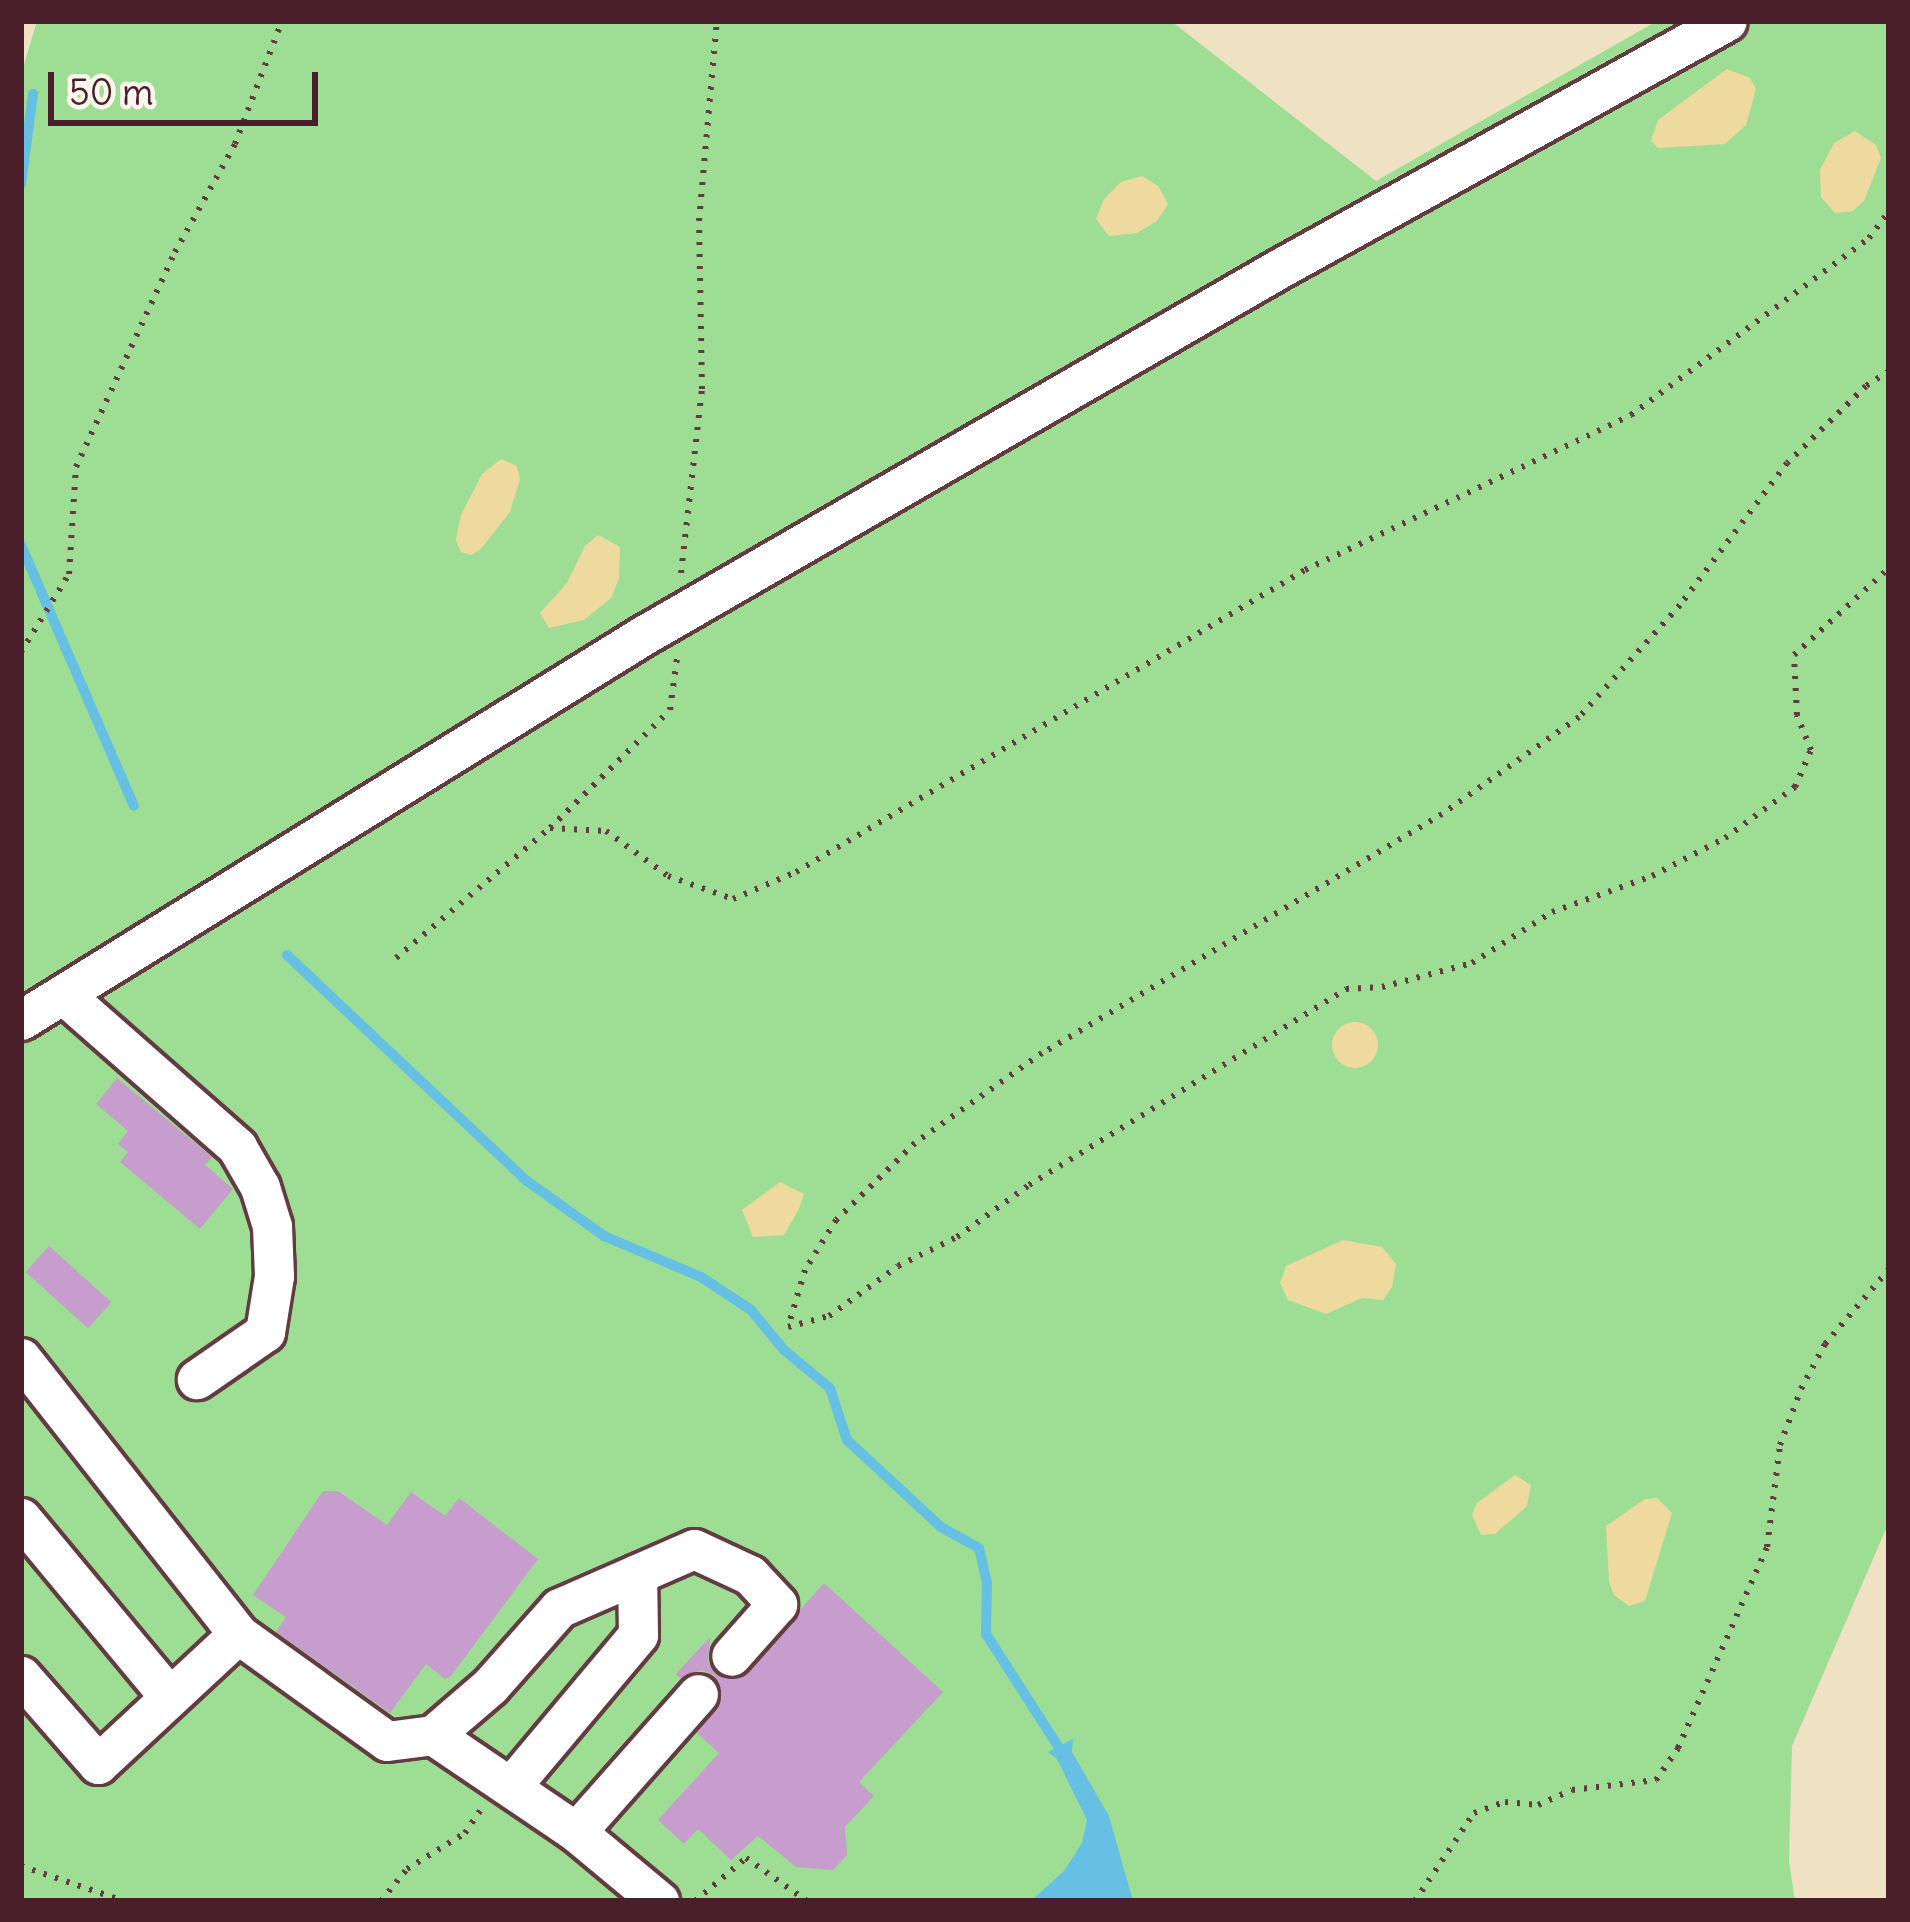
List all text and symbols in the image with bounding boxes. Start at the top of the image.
scale bar [54,48,324,122]
text: 50 m [69,70,154,115]

